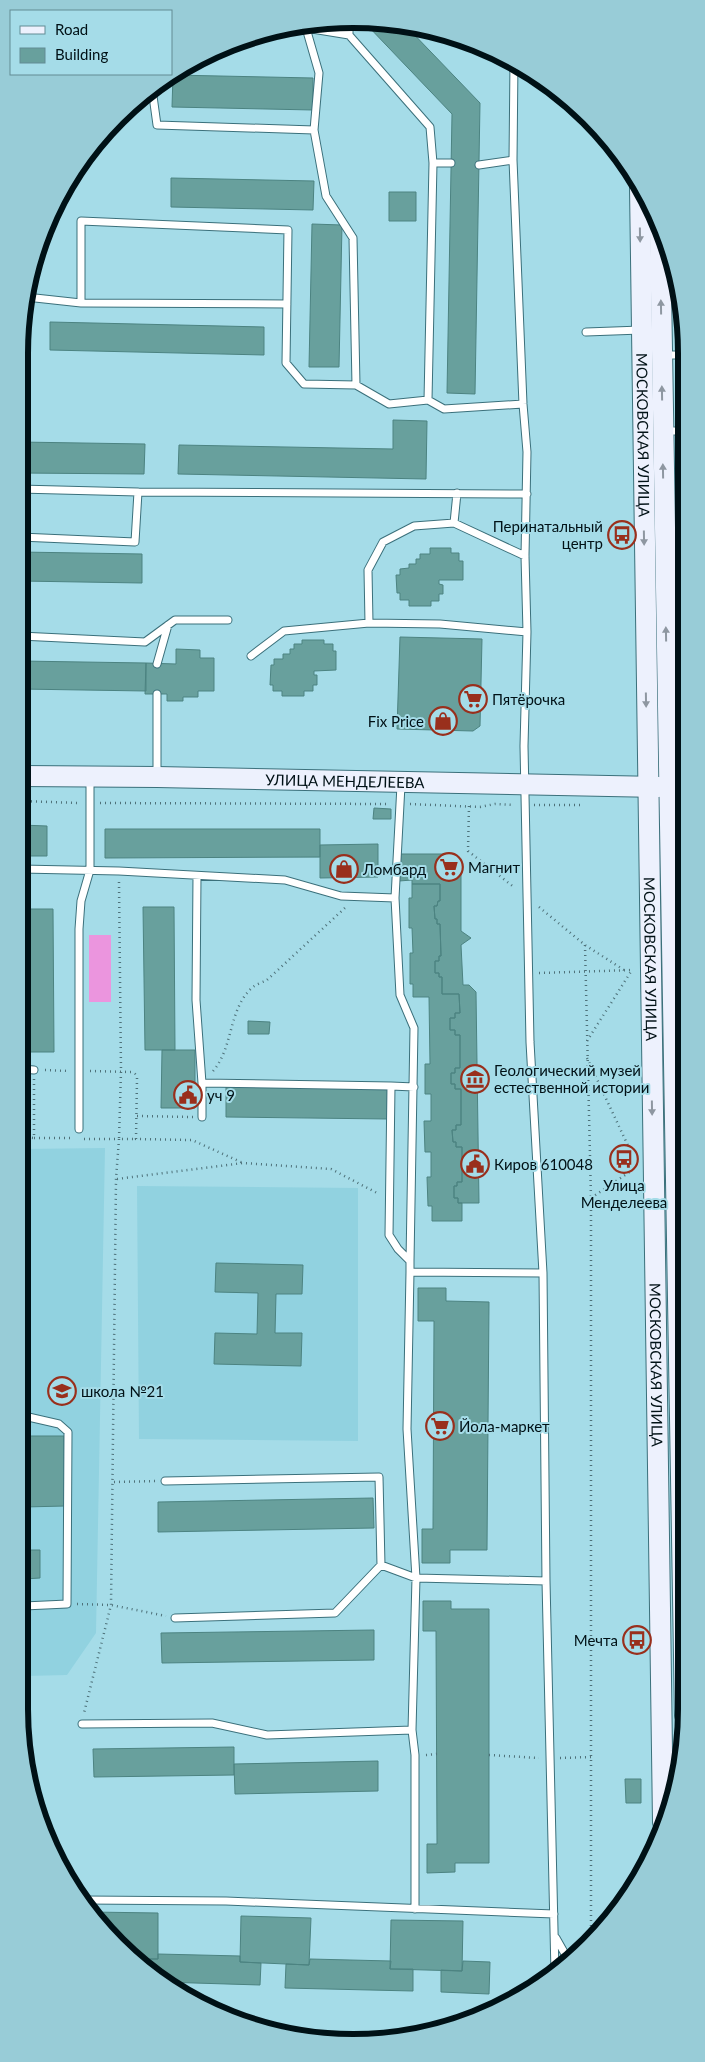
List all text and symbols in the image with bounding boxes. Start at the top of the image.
legend [10,10,172,75]
text: Road [55,20,88,38]
text: Building [55,45,108,63]
one-way arrow [636,228,644,244]
one-way arrow [657,299,665,315]
street label: МОСКОВСКАЯ УЛИЦА [633,353,654,518]
one-way arrow [658,385,666,401]
one-way arrow [659,463,667,479]
place label: Перинатальный центр [493,517,603,552]
bus stop icon: Перинатальный центр [607,520,637,550]
one-way arrow [640,530,648,546]
one-way arrow [662,625,670,641]
supermarket icon: Пятёрочка [458,684,488,714]
place label: Пятёрочка [492,690,565,708]
one-way arrow [642,693,650,709]
shop icon: Fix Price [428,706,458,736]
place label: Fix Price [368,712,424,730]
street label: УЛИЦА МЕНДЕЛЕЕВА [265,770,425,791]
supermarket icon: Магнит [434,852,464,882]
shop icon: Ломбард [329,854,359,884]
place label: Магнит [468,858,520,876]
place label: Ломбард [362,860,426,878]
street label: МОСКОВСКАЯ УЛИЦА [641,877,661,1042]
place label: Геологический музей естественной истории [494,1061,650,1096]
museum icon: Геологический музей естественной истории [460,1064,490,1094]
public building icon: уч 9 [173,1080,203,1110]
place label: уч 9 [207,1086,235,1104]
one-way arrow [649,1100,657,1116]
bus stop icon: Улица Менделеева [609,1144,639,1174]
public building icon: Киров 610048 [460,1149,490,1179]
place label: Киров 610048 [494,1155,593,1173]
place label: Улица Менделеева [581,1176,667,1211]
street label: МОСКОВСКАЯ УЛИЦА [646,1283,667,1448]
school or university icon: школа №21 [47,1376,77,1406]
place label: школа №21 [81,1382,164,1400]
supermarket icon: Йола-маркет [425,1411,455,1441]
place label: Йола-маркет [459,1417,550,1435]
bus stop icon: Мечта [622,1625,652,1655]
place label: Мечта [574,1631,618,1649]

